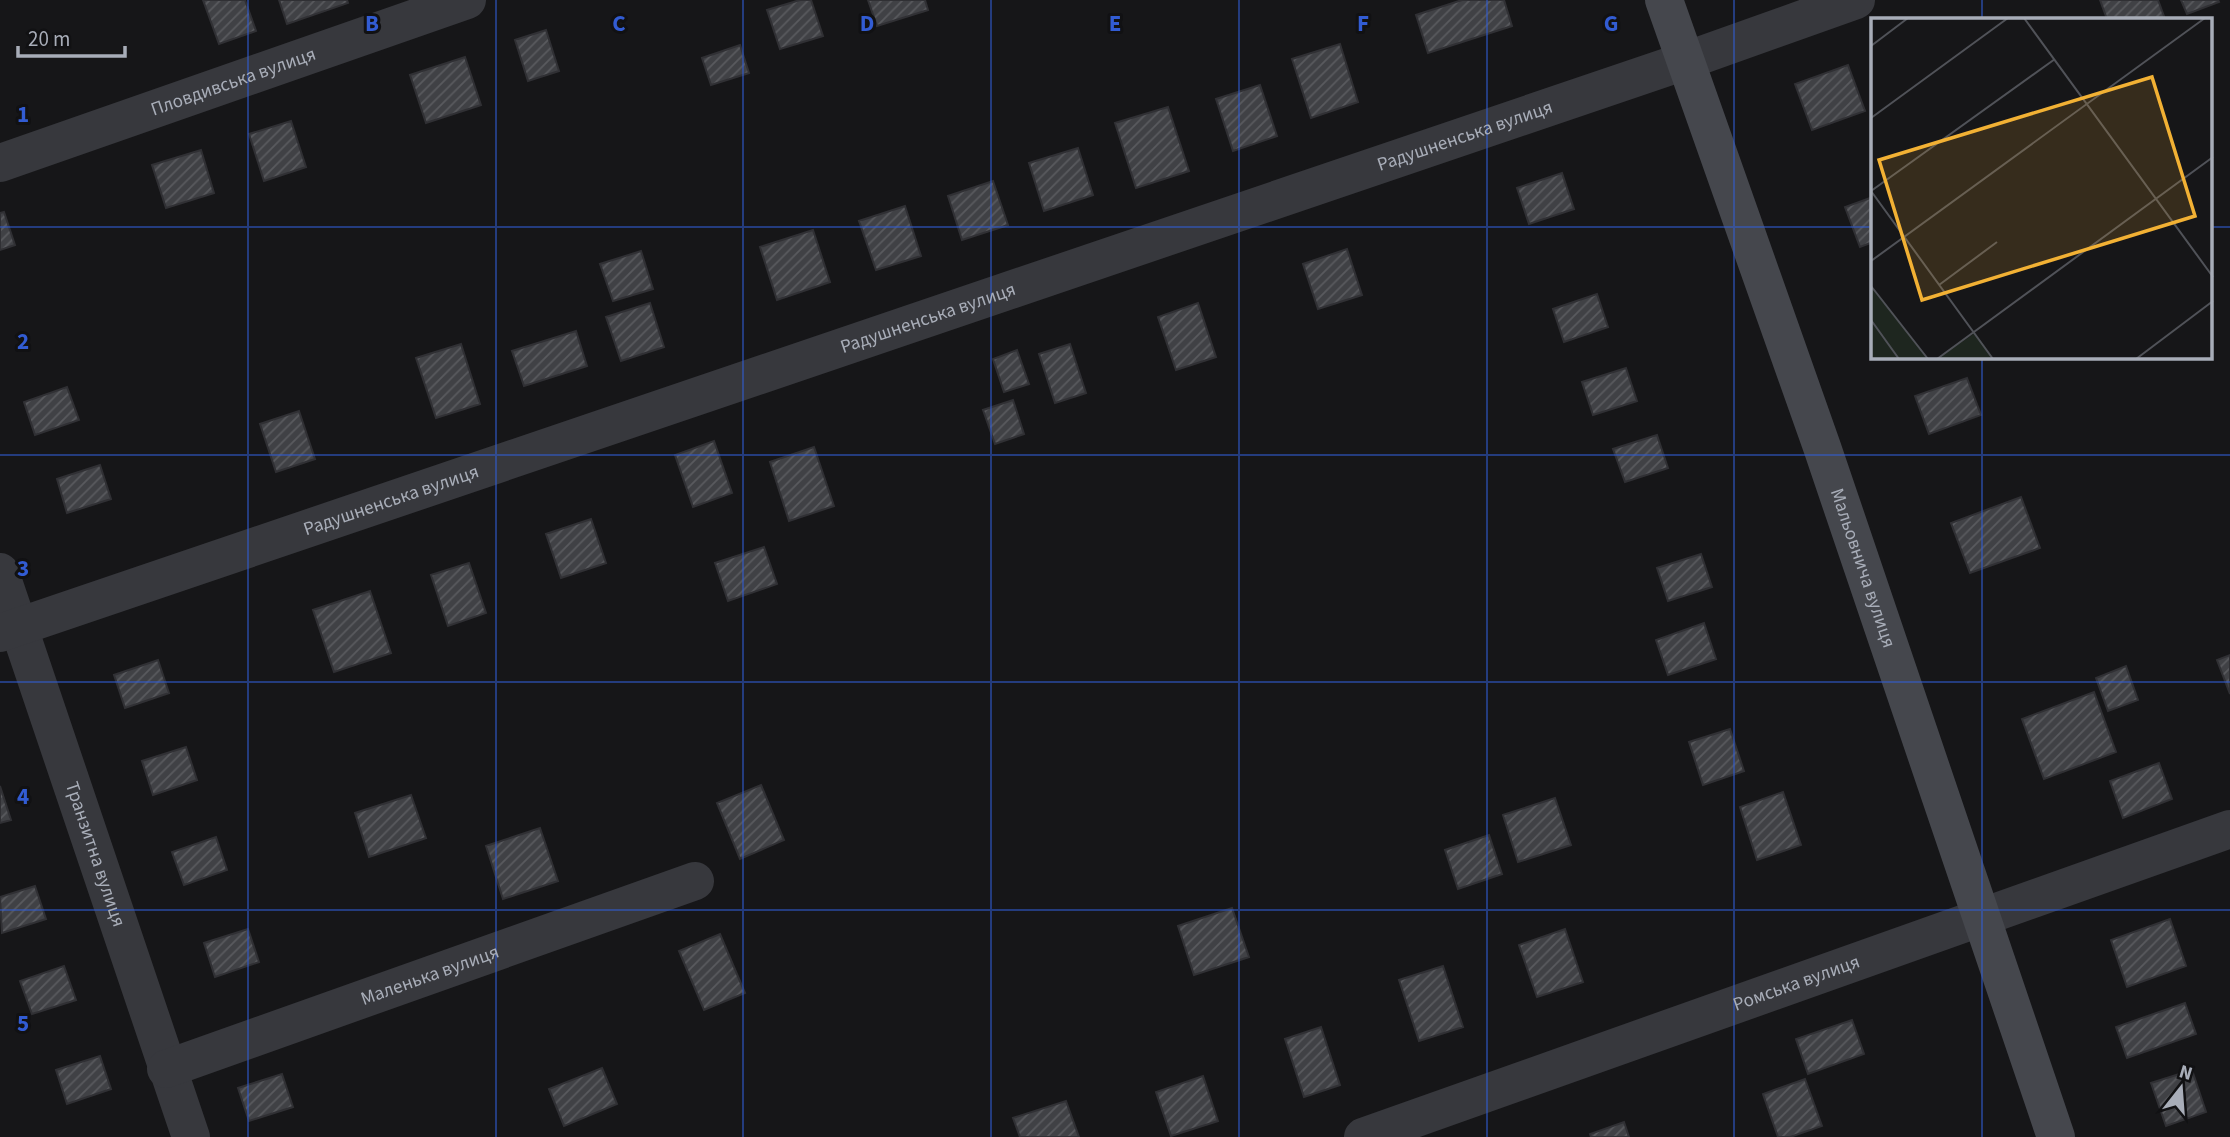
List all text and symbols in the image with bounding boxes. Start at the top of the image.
text: B [365,7,379,40]
text: C [612,7,626,40]
text: D [860,7,874,40]
text: E [1109,7,1121,40]
text: F [1357,7,1369,40]
text: G [1604,7,1618,40]
scale bar [18,14,124,58]
inset map [1871,18,2212,359]
text: 20 m [28,24,70,54]
street label: Пловдивська вулиця [147,40,319,123]
street label: Радушненська вулиця [1374,93,1556,178]
text: 1 [17,98,29,131]
street label: Радушненська вулиця [837,276,1019,360]
text: 2 [17,325,29,358]
street label: Радушненська вулиця [300,458,482,543]
street label: Мальовнича вулиця [1823,485,1903,652]
text: 3 [17,552,29,585]
street label: Транзитна вулиця [58,778,133,930]
text: 4 [17,780,29,813]
street label: Маленька вулиця [357,938,503,1012]
street label: Ромська вулиця [1729,948,1864,1018]
text: 5 [17,1007,29,1040]
north arrow [2146,1053,2216,1123]
text: N [2176,1058,2196,1088]

